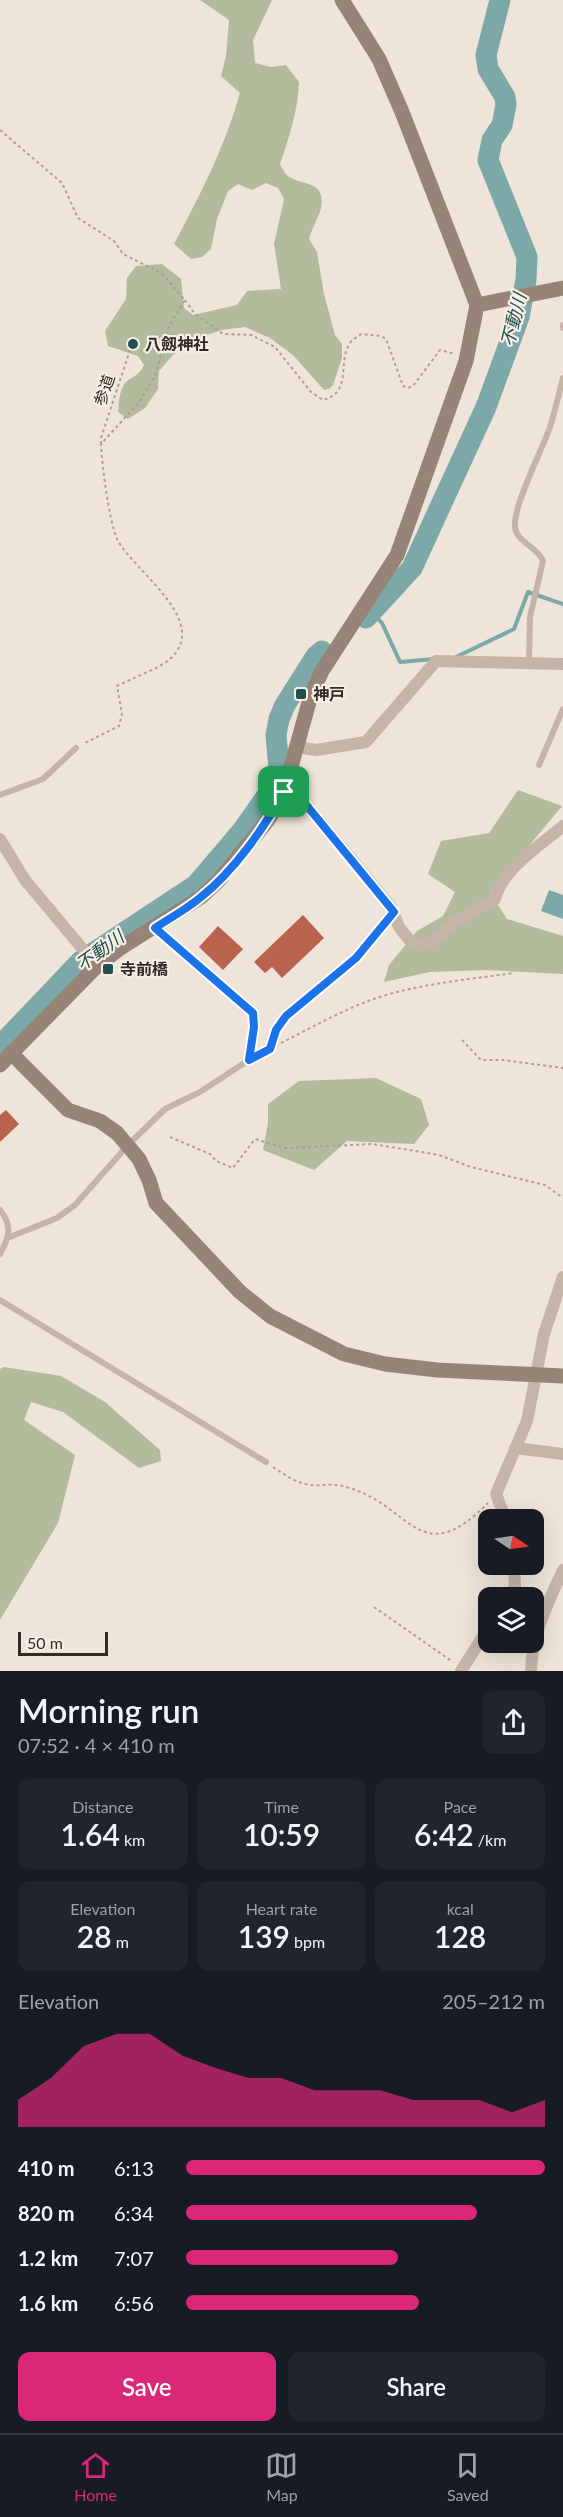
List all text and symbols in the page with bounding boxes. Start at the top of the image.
water label: 不動川 [496,289,531,349]
place label: 八劔神社 [145,334,209,353]
marker: 八劔神社 [126,337,140,351]
street label: 参道 [89,372,118,408]
place label: 神戸 [313,684,345,703]
marker: 神戸 [294,687,308,701]
pin [258,766,309,817]
icon: arrive [267,775,300,808]
water label: 不動川 [71,924,129,975]
place label: 寺前橋 [120,959,168,978]
marker: 寺前橋 [101,962,115,976]
north arrow [478,1509,544,1575]
map controls [478,1509,544,1653]
button: layers [478,1587,544,1653]
scale bar [18,1629,108,1656]
text: 50 m [27,1633,63,1652]
text: Morning run [18,1690,199,1730]
button: share [482,1691,545,1754]
text: 07:52 · 4 × 410 m [18,1733,175,1757]
text: Distance [72,1797,134,1816]
text: Time [264,1797,299,1816]
text: Pace [444,1797,477,1816]
text: 1.64 [60,1816,120,1852]
text: 10:59 [243,1816,320,1852]
text: 6:42 [414,1816,474,1852]
text: km [120,1830,145,1849]
text: /km [474,1830,506,1849]
text: Elevation [70,1899,135,1918]
text: Heart rate [246,1899,317,1918]
text: kcal [447,1899,474,1918]
text: 28 [77,1918,112,1954]
text: 139 [238,1918,290,1954]
text: 128 [434,1918,486,1954]
text: m [112,1932,129,1951]
text: bpm [290,1932,325,1951]
text: Elevation [18,1989,99,2013]
text: 205–212 m [442,1989,545,2013]
text: 410 m [18,2156,74,2180]
text: 6:13 [114,2156,154,2180]
text: 820 m [18,2201,74,2225]
text: 6:34 [114,2201,154,2225]
text: 1.2 km [18,2246,78,2270]
text: 7:07 [114,2246,154,2270]
text: 1.6 km [18,2291,78,2315]
text: 6:56 [114,2291,154,2315]
button: Save [18,2352,276,2421]
button: Share [288,2352,545,2421]
tab: Home [74,2449,117,2504]
tab: Map [265,2449,298,2504]
tab: Saved [447,2449,489,2504]

